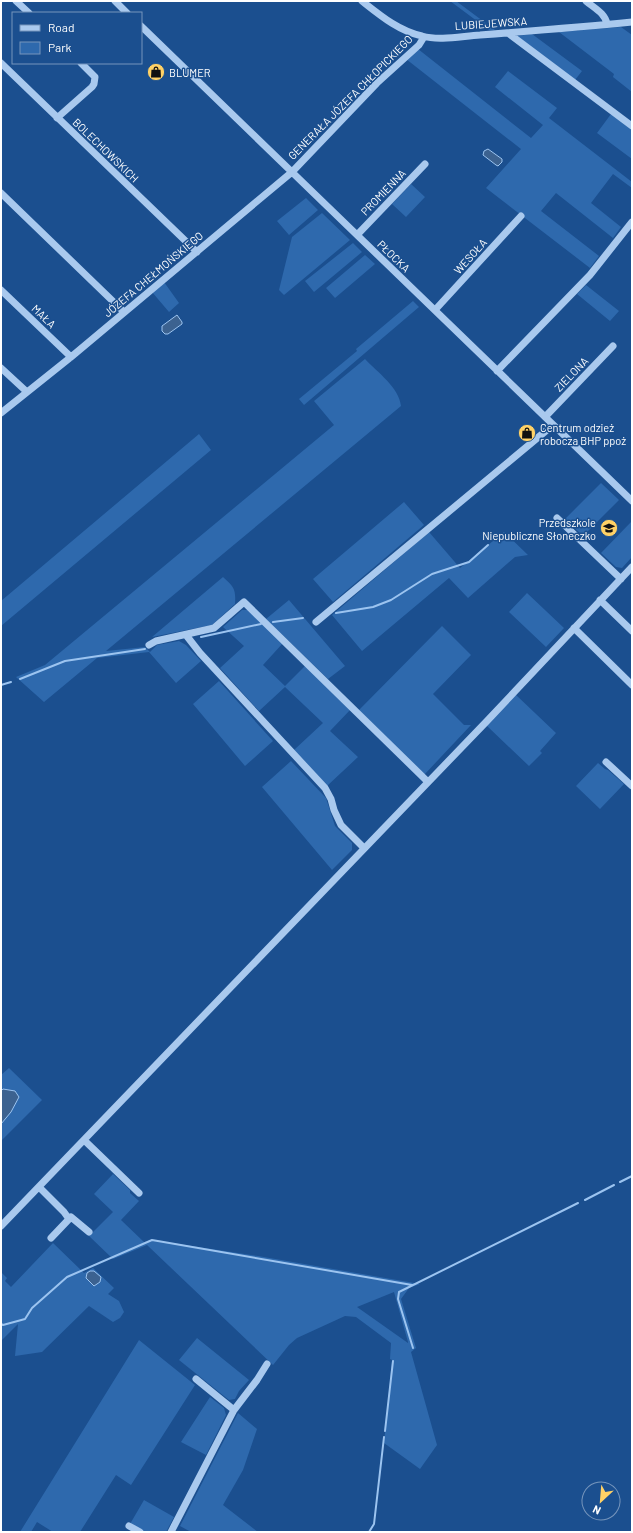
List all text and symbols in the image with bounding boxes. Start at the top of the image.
legend [12,12,142,64]
street label: LUBIEJEWSKA [454,14,528,32]
text: Road [48,20,75,34]
street label: GENERAŁA JÓZEFA CHŁOPICKIEGO [285,32,415,162]
text: Park [48,40,72,54]
shop icon: BLUMER [146,62,166,82]
place label: BLUMER [169,66,211,79]
street label: BOLECHOWSKICH [70,115,142,185]
street label: PROMIENNA [358,166,408,218]
street label: JÓZEFA CHEŁMOŃSKIEGO [101,228,205,319]
street label: WESOŁA [451,235,489,276]
street label: PŁOCKA [375,237,413,275]
street label: MAŁA [29,302,59,331]
street label: ZIELONA [551,354,591,394]
place label: Centrum odzież robocza BHP ppoż [540,421,626,447]
shop icon: Centrum odzież robocza BHP ppoż [517,423,537,443]
place label: Przedszkole Niepubliczne Słoneczko [482,516,596,542]
school or university icon: Przedszkole Niepubliczne Słoneczko [599,518,619,538]
north arrow [581,1481,621,1521]
text: N [590,1503,603,1518]

